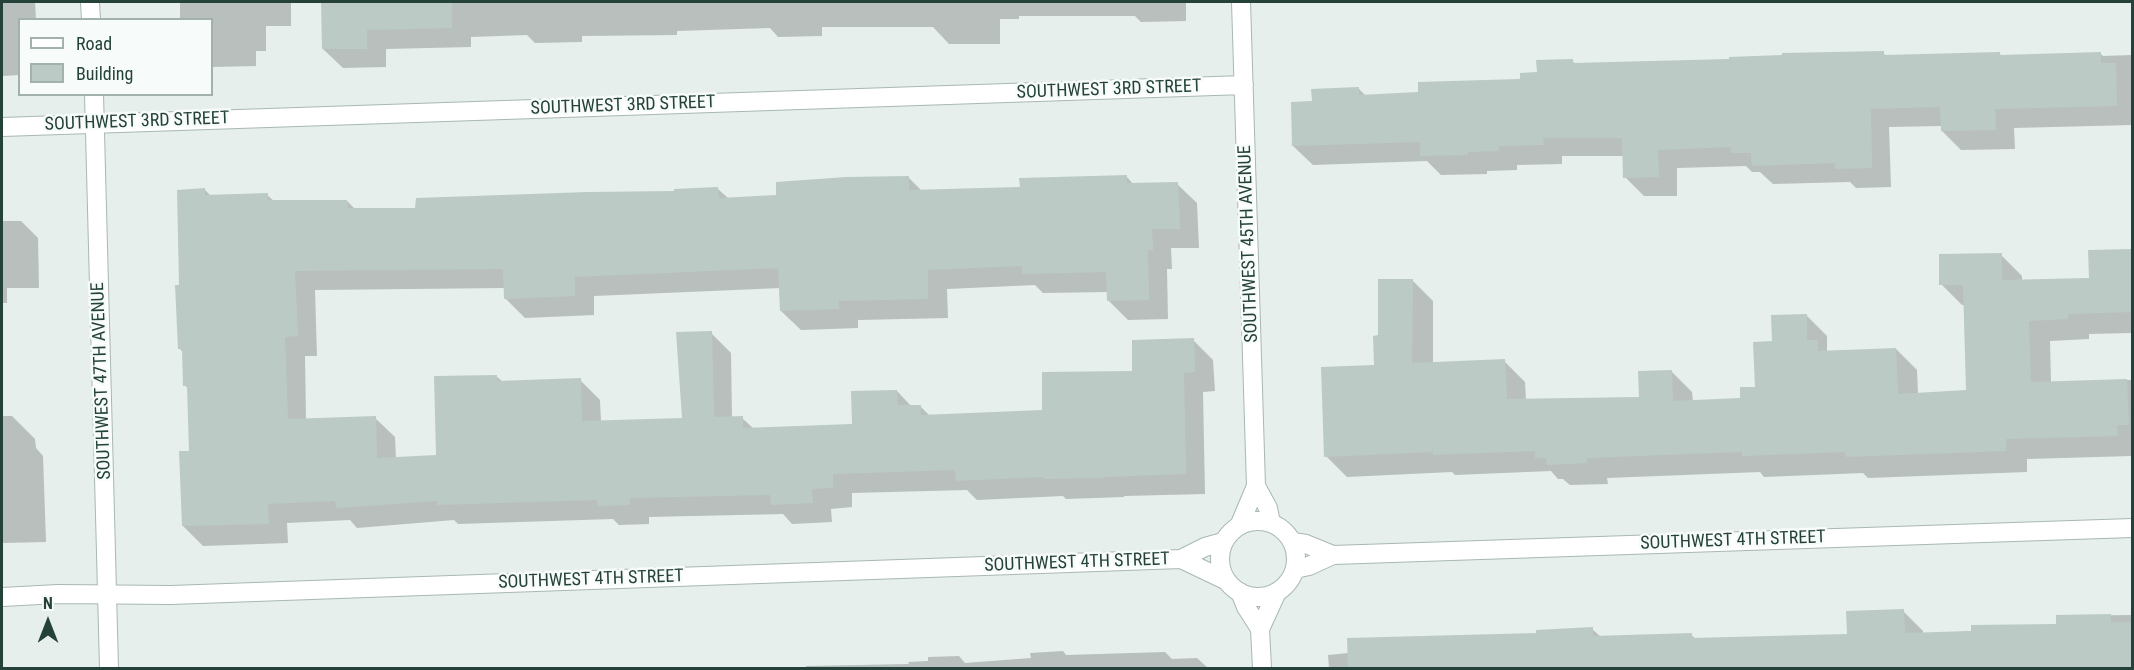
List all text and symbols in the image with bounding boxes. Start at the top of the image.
legend [18,18,213,96]
text: Road [76,33,112,54]
text: Building [76,63,133,84]
street label: SOUTHWEST 3RD STREET [1016,76,1202,104]
street label: SOUTHWEST 3RD STREET [530,92,716,120]
street label: SOUTHWEST 3RD STREET [44,108,230,136]
street label: SOUTHWEST 45TH AVENUE [1235,145,1263,343]
street label: SOUTHWEST 47TH AVENUE [88,282,116,480]
street label: SOUTHWEST 4TH STREET [1640,527,1826,555]
street label: SOUTHWEST 4TH STREET [984,549,1170,577]
street label: SOUTHWEST 4TH STREET [498,566,684,594]
north arrow [18,592,78,652]
text: N [43,594,53,613]

